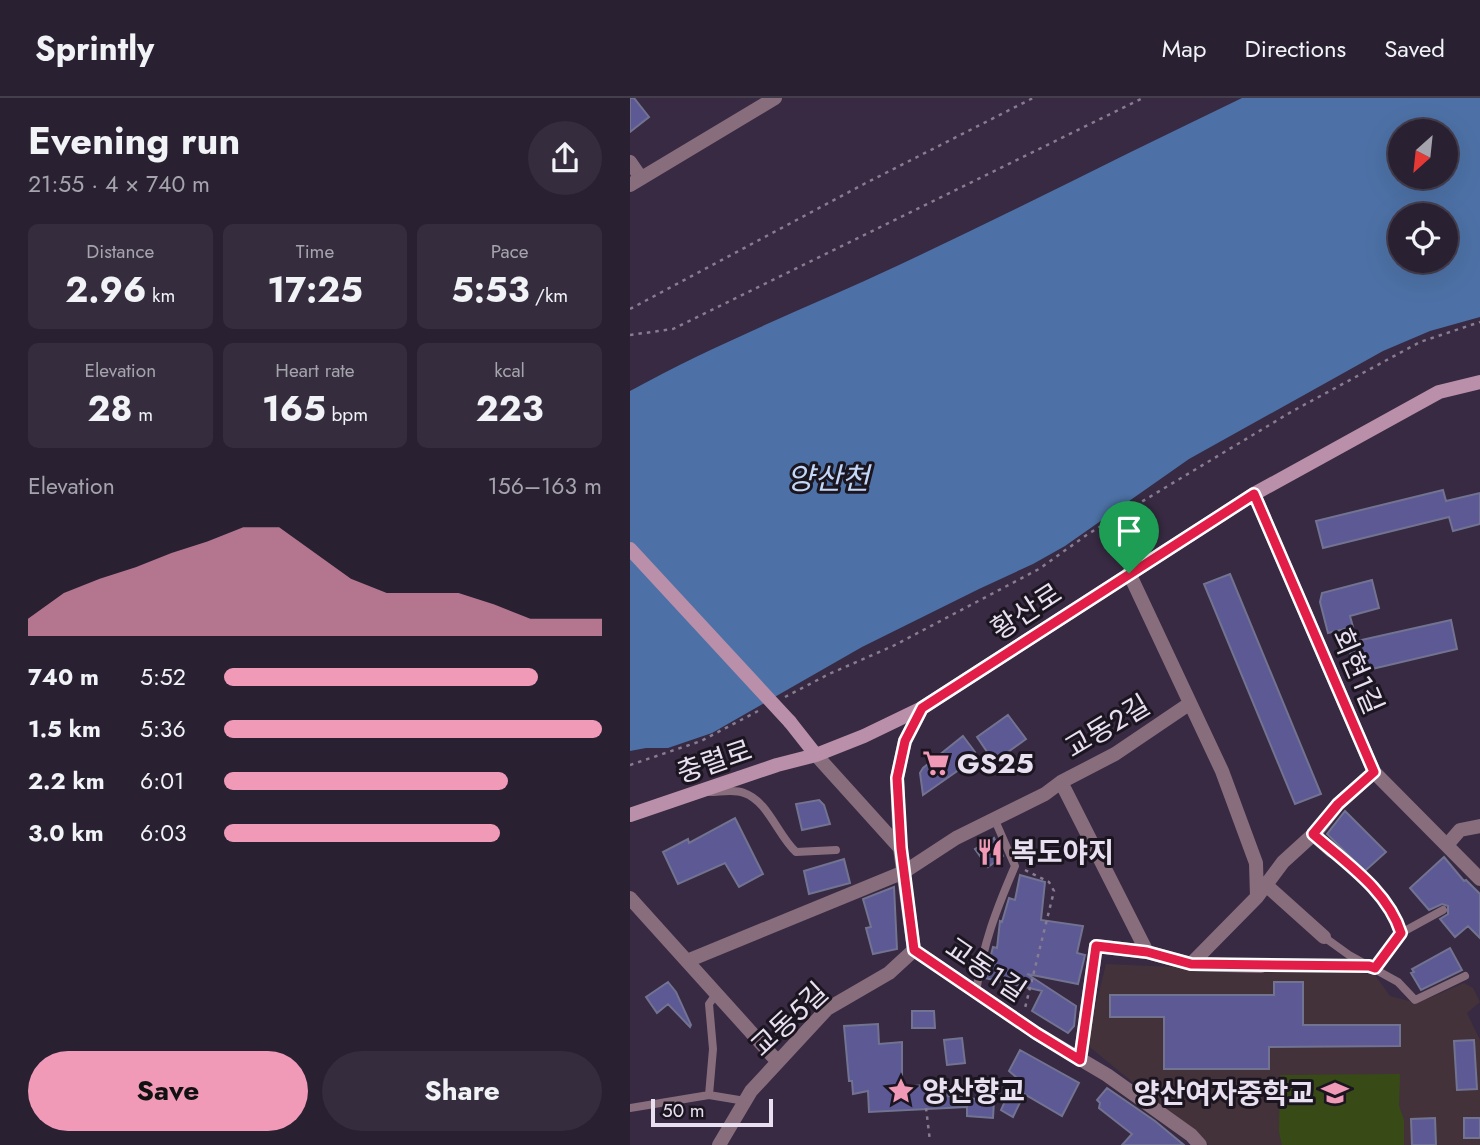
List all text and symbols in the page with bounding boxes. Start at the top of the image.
text: Sprintly [35,25,154,72]
text: Map [1162,31,1207,66]
text: Directions [1245,31,1346,66]
text: Saved [1384,31,1445,66]
text: Evening run [28,113,240,168]
north arrow [1388,119,1458,189]
map controls [1388,119,1458,273]
button: share [528,121,602,195]
text: 21:55 · 4 × 740 m [28,167,210,201]
button: locate [1388,203,1458,273]
text: Distance [86,238,154,265]
text: Time [296,238,334,265]
text: Pace [491,238,529,265]
text: 2.96 [65,265,146,315]
text: 17:25 [267,265,363,315]
text: 5:53 [451,265,529,315]
text: km [146,282,175,309]
text: /km [529,282,568,309]
text: Elevation [84,357,156,384]
text: Heart rate [275,357,355,384]
text: kcal [494,357,525,384]
text: 28 [88,384,133,434]
text: 165 [262,384,326,434]
text: 223 [476,384,543,434]
text: m [133,401,153,428]
text: bpm [326,401,368,428]
water label: 양산천 [787,457,873,500]
text: Elevation [28,469,115,503]
text: 156–163 m [487,469,602,503]
pin [1099,501,1159,573]
icon: arrive [1110,512,1148,550]
street label: 황산로 [983,573,1070,650]
street label: 회현1길 [1321,622,1394,721]
text: 740 m [28,660,99,694]
text: 5:52 [140,660,186,694]
street label: 교동2길 [1057,685,1158,768]
text: 1.5 km [28,712,101,746]
text: 5:36 [140,712,186,746]
street label: 충렬로 [671,730,757,793]
place label: GS25 [957,743,1034,784]
supermarket icon: GS25 [921,748,951,778]
text: 2.2 km [28,764,105,798]
text: 6:01 [140,764,184,798]
text: 3.0 km [28,816,104,850]
text: 6:03 [140,816,187,850]
place label: 복도야지 [1011,832,1114,873]
restaurant icon: 복도야지 [975,837,1005,867]
street label: 교동1길 [937,927,1034,1012]
street label: 교동5길 [741,973,837,1066]
button: Save [28,1051,308,1131]
button: Share [322,1051,602,1131]
place label: 양산향교 [922,1071,1025,1112]
place label: 양산여자중학교 [1134,1073,1314,1114]
place icon: 양산향교 [886,1076,916,1106]
school or university icon: 양산여자중학교 [1320,1078,1350,1108]
scale bar [651,1096,774,1128]
text: 50 m [662,1097,705,1124]

